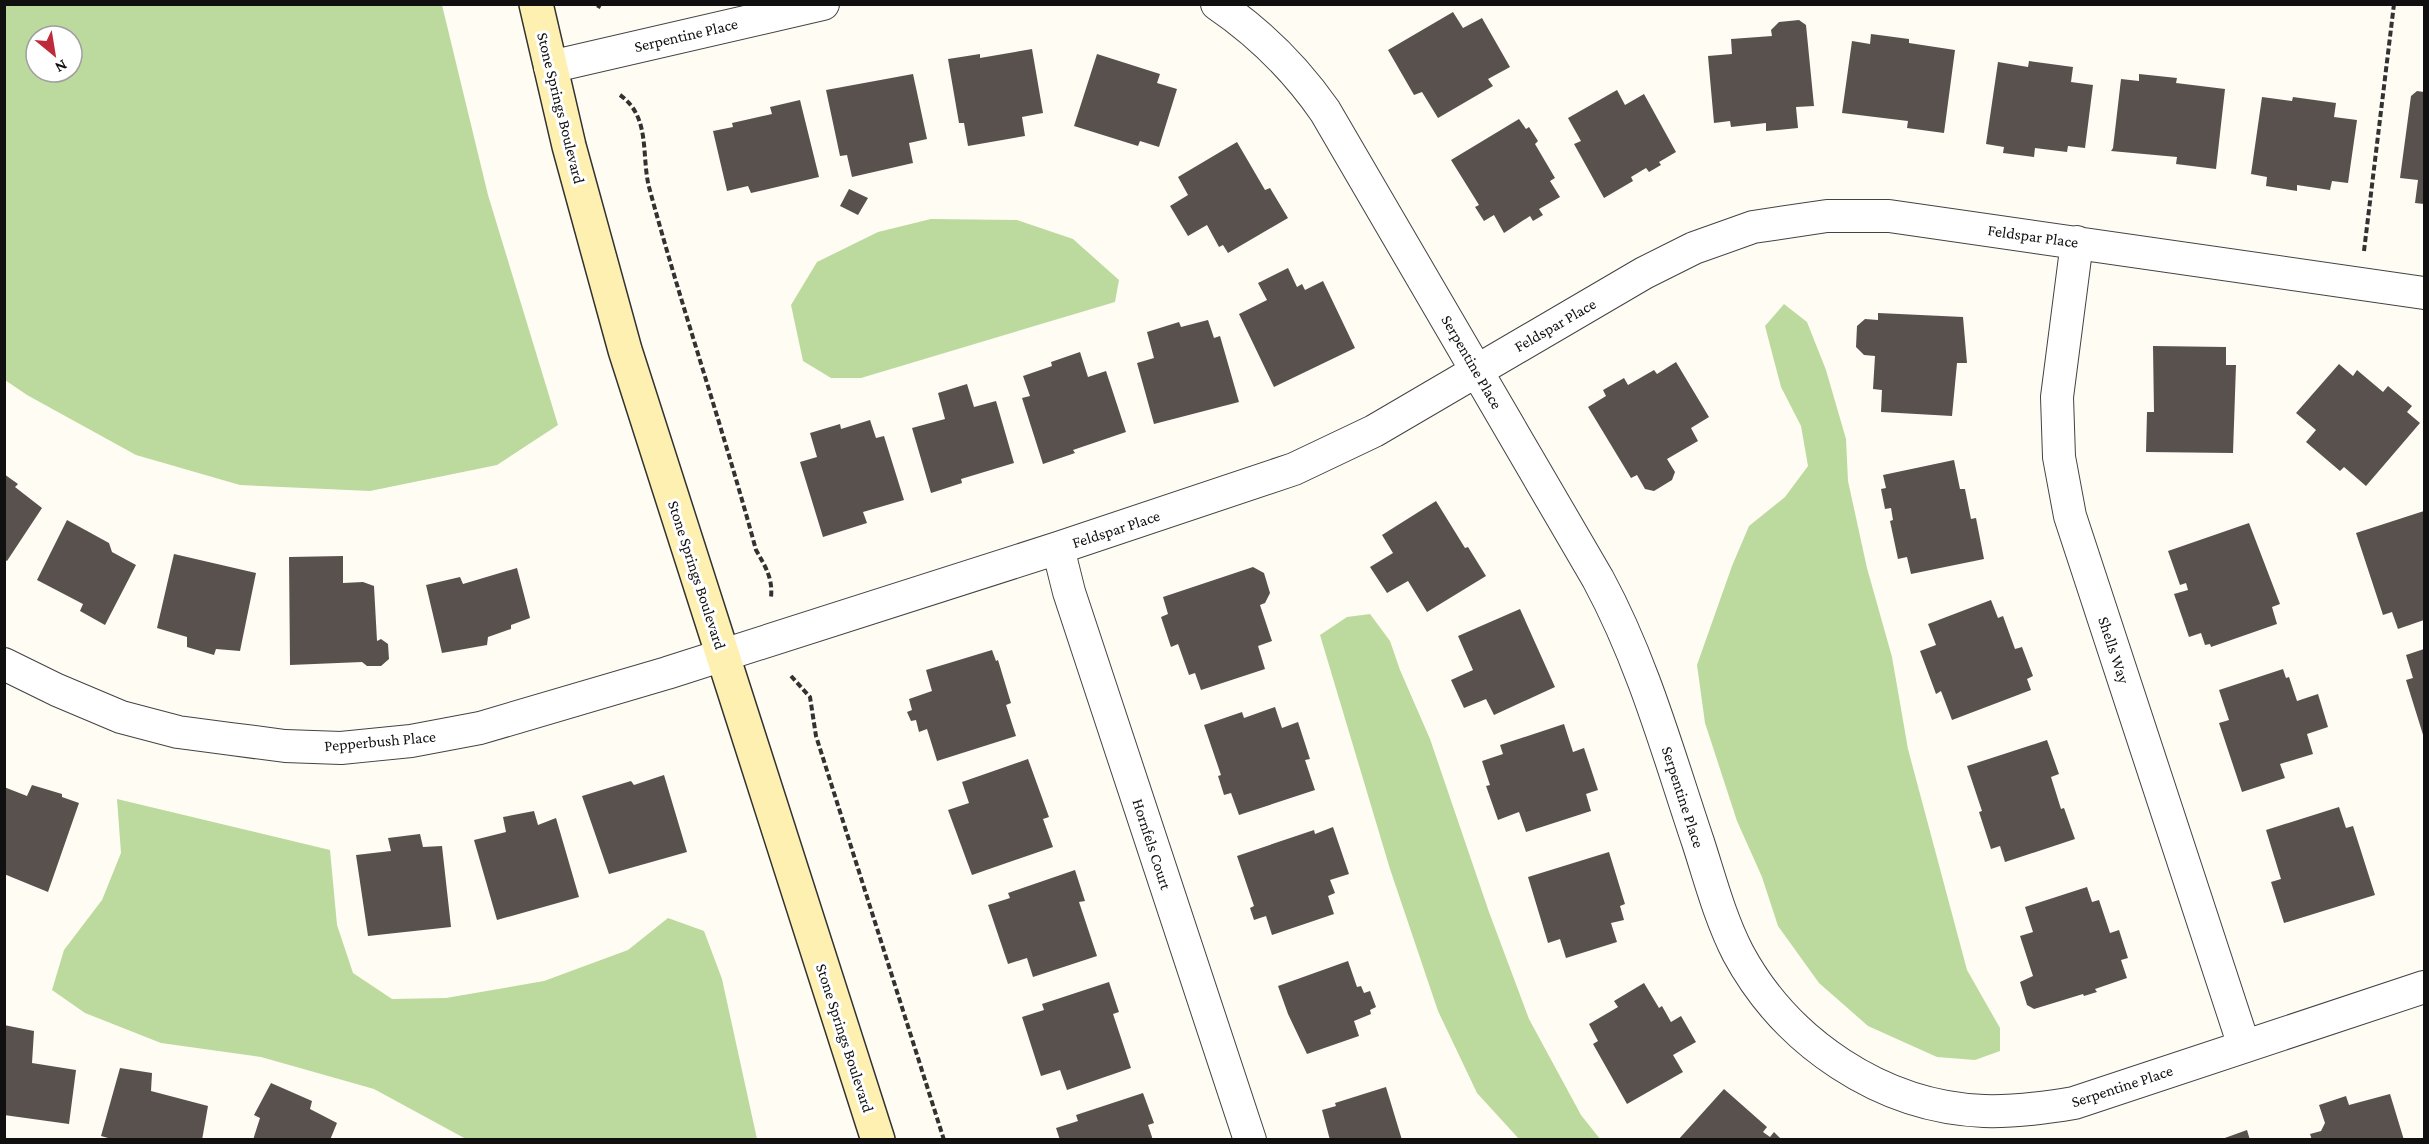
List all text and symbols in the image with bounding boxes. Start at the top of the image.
street label: Serpentine Place [633,15,740,56]
north arrow [24,24,84,84]
street label: Stone Springs Boulevard [533,31,588,186]
text: N [52,56,70,77]
street label: Feldspar Place [1987,221,2079,252]
street label: Feldspar Place [1511,295,1599,356]
street label: Serpentine Place [1437,312,1506,412]
street label: Stone Springs Boulevard [664,499,729,652]
street label: Feldspar Place [1070,507,1162,552]
street label: Shells Way [2094,614,2133,687]
street label: Pepperbush Place [323,728,437,755]
street label: Serpentine Place [1658,744,1707,850]
street label: Hornfels Court [1129,796,1175,892]
street label: Stone Springs Boulevard [812,962,877,1115]
street label: Serpentine Place [2069,1062,2175,1111]

